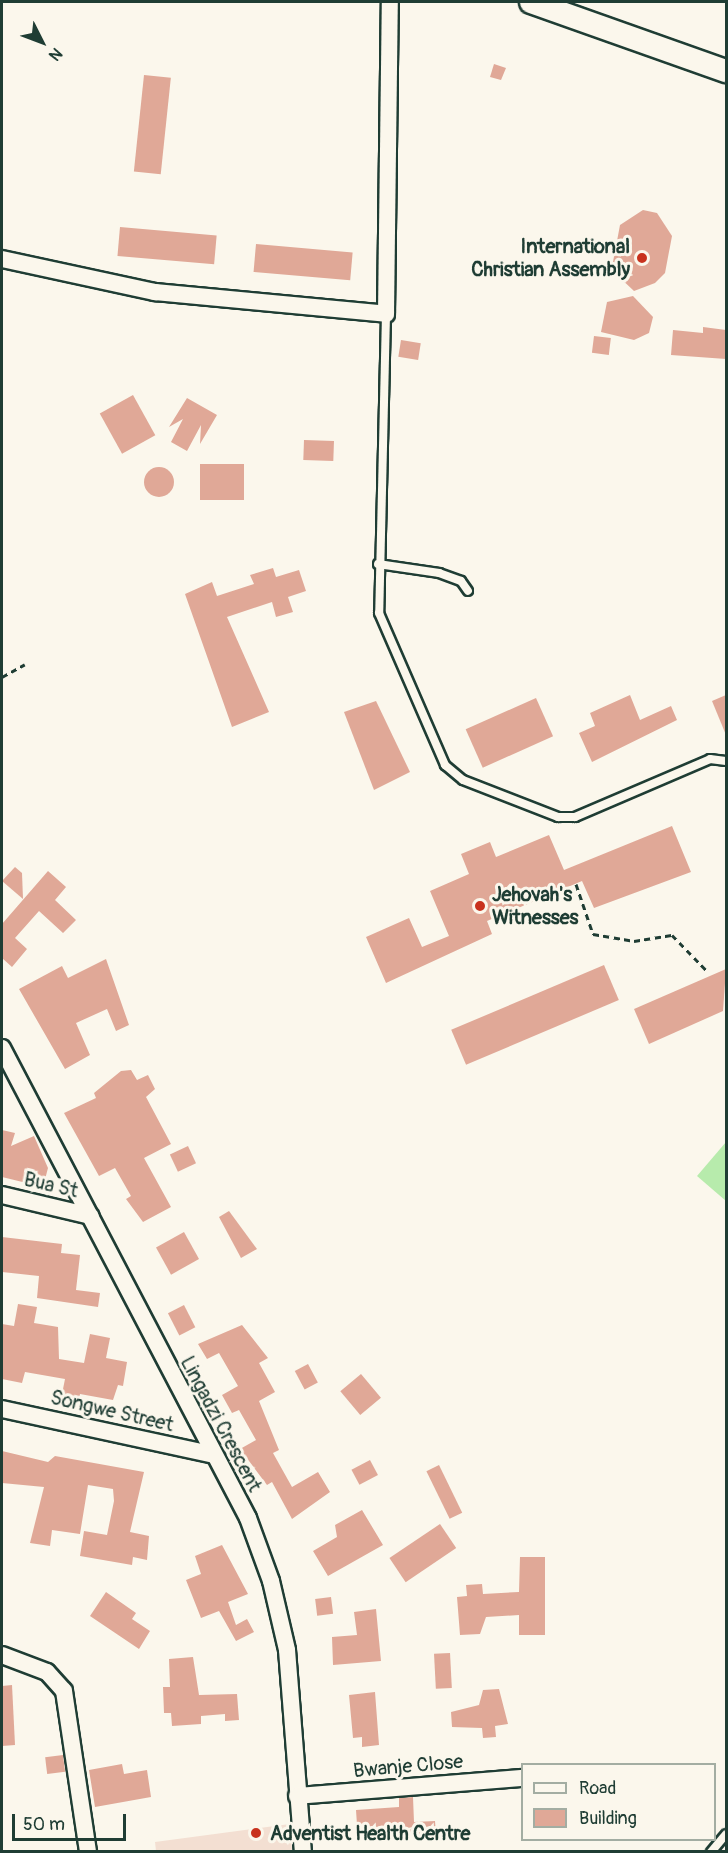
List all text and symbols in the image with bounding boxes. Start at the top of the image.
north arrow [12,12,72,72]
text: N [44,43,66,65]
place label: International Christian Assembly [471,234,630,281]
marker: International Christian Assembly [635,251,649,265]
place label: Jehovah's Witnesses [492,882,579,929]
marker: Jehovah's Witnesses [473,899,487,913]
street label: Bua St [22,1167,80,1203]
street label: Lingadzi Crescent [175,1352,267,1496]
street label: Songwe Street [48,1385,176,1437]
street label: Bwanje Close [352,1749,464,1783]
legend [521,1763,716,1841]
text: Road [579,1777,616,1800]
scale bar [15,1802,129,1840]
text: Building [579,1807,637,1830]
text: 50 m [23,1813,65,1836]
place label: Adventist Health Centre [270,1821,470,1845]
marker: Adventist Health Centre [247,1824,265,1842]

